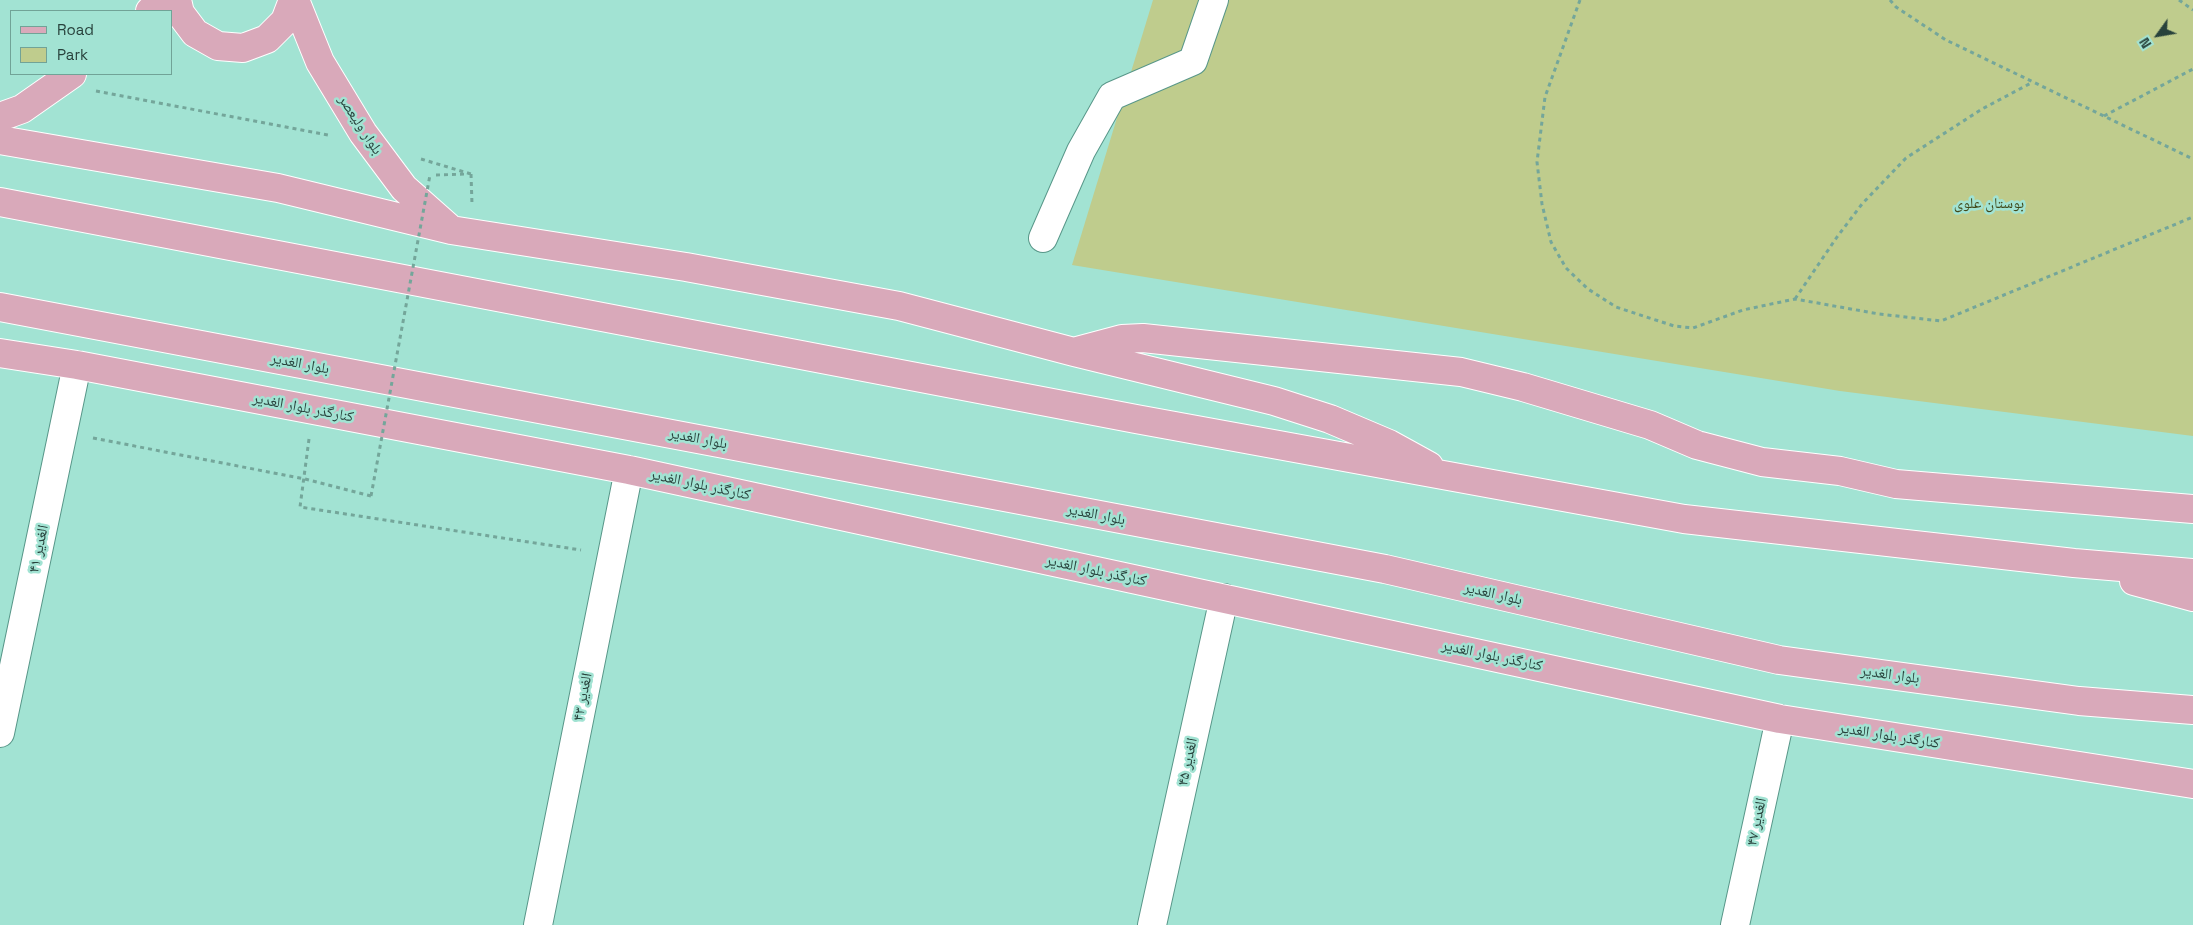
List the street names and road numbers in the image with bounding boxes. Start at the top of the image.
street label: بلوار ولیعصر [334,92,386,158]
street label: بلوار الغدیر [269,350,331,378]
street label: کنارگذر بلوار الغدیر [251,389,355,427]
street label: بلوار الغدیر [667,425,729,453]
street label: کنارگذر بلوار الغدیر [648,466,752,504]
street label: بلوار الغدیر [1065,501,1127,529]
street label: الغدیر ۴۱ [25,523,53,575]
street label: کنارگذر بلوار الغدیر [1044,552,1148,590]
street label: بلوار الغدیر [1462,579,1524,609]
street label: کنارگذر بلوار الغدیر [1440,637,1544,675]
street label: بلوار الغدیر [1859,662,1921,688]
street label: الغدیر ۴۳ [570,671,596,723]
street label: کنارگذر بلوار الغدیر [1837,719,1941,753]
street label: الغدیر ۴۵ [1174,736,1202,788]
street label: الغدیر ۴۷ [1743,796,1771,848]

